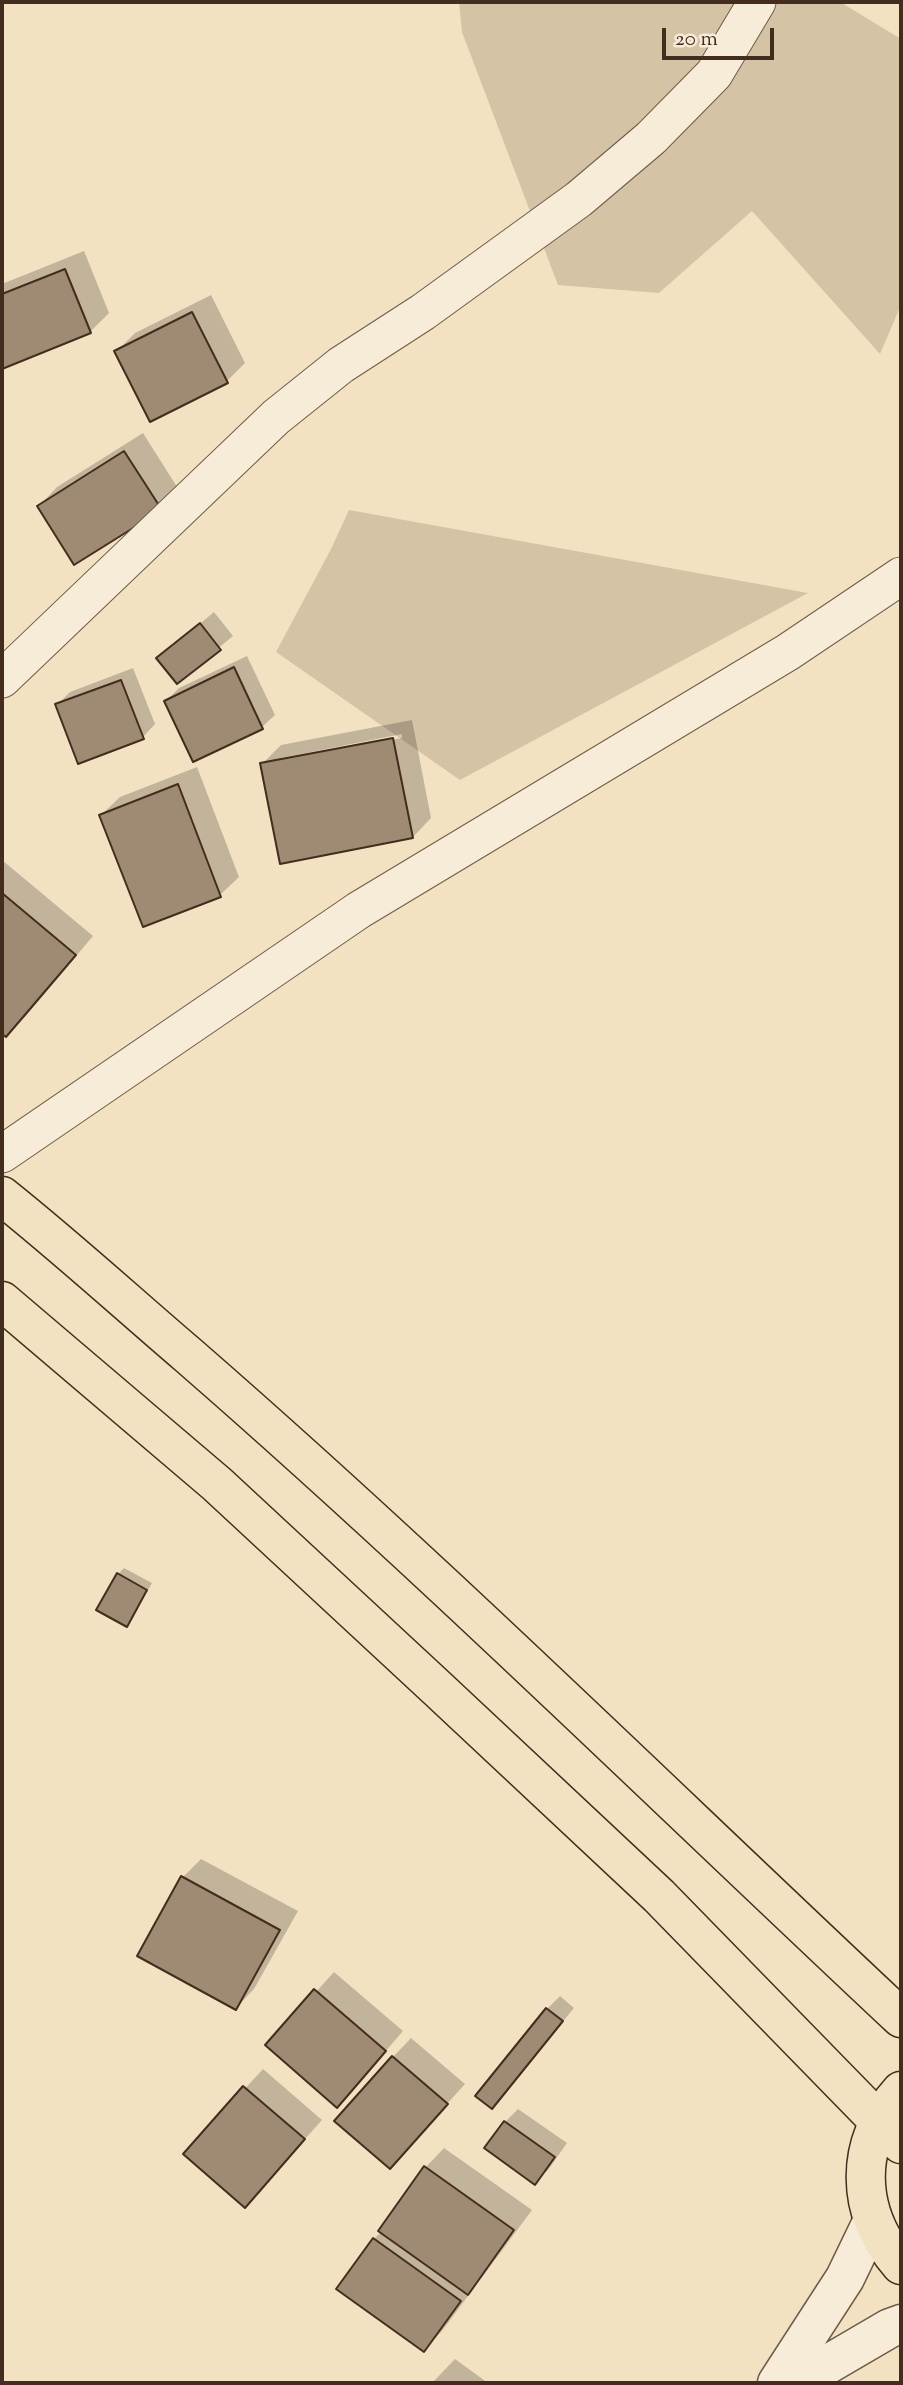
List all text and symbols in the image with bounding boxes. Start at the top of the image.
scale bar [665,14,777,58]
text: 20 m [675,25,718,55]

